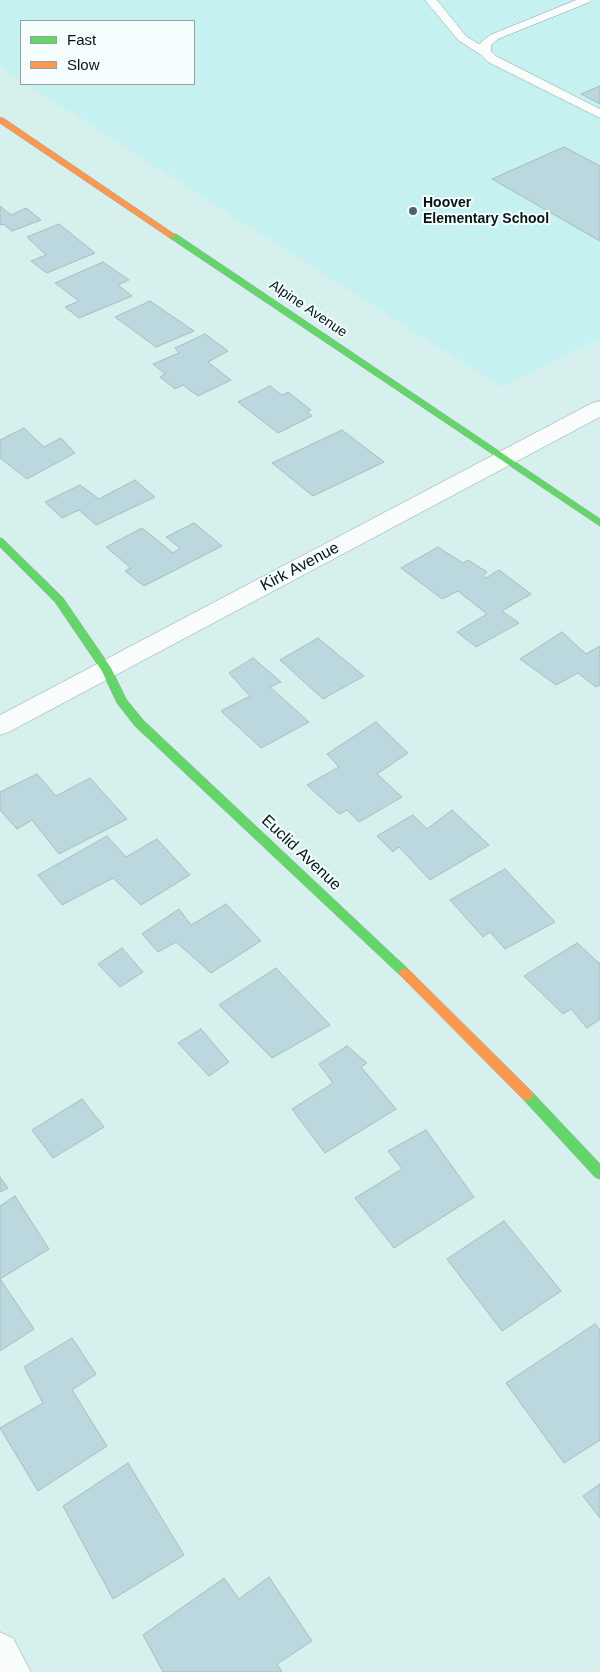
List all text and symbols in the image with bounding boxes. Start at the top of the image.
legend [20,20,195,85]
text: Fast [67,31,96,48]
text: Slow [67,56,100,73]
place label: Hoover Elementary School [423,195,549,228]
marker: Hoover Elementary School [407,205,419,217]
street label: Alpine Avenue [266,277,350,341]
street label: Kirk Avenue [258,538,342,596]
street label: Euclid Avenue [257,811,345,895]

